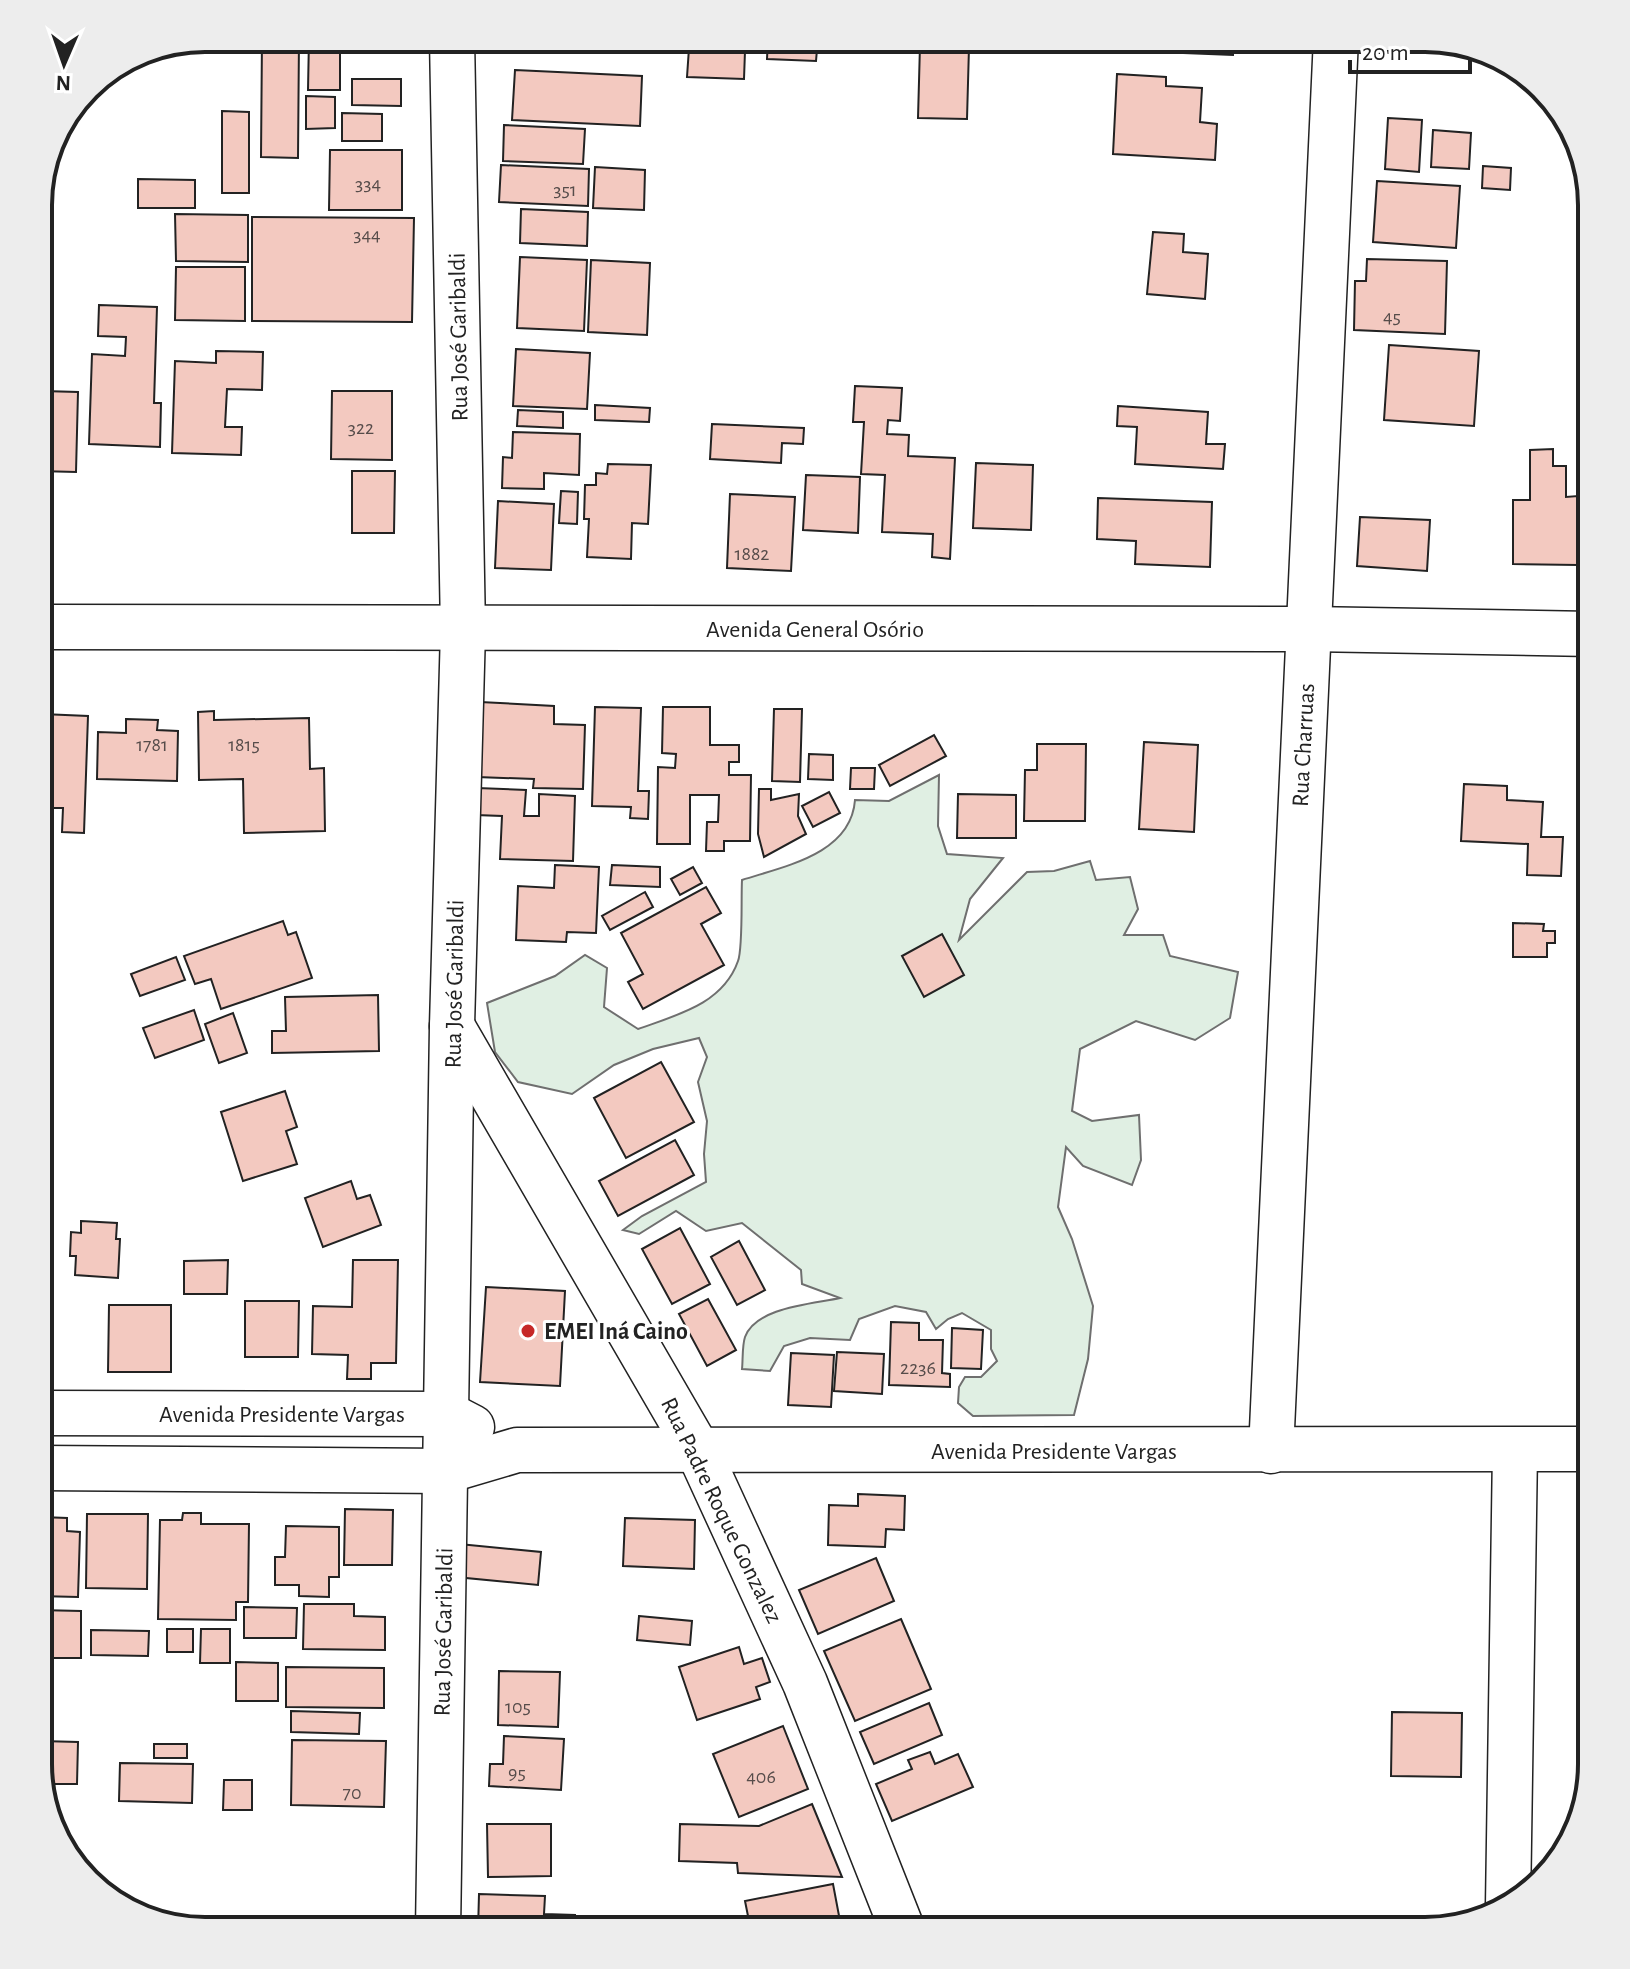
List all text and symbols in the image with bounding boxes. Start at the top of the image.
north arrow [24,24,104,104]
scale bar [1350,24,1470,74]
text: 20 m [1362,41,1409,65]
text: N [55,72,71,94]
house number: 334 [355,174,381,194]
house number: 351 [553,180,577,200]
house number: 344 [353,225,381,245]
street label: Rua José Garibaldi [446,252,472,422]
house number: 45 [1383,307,1401,327]
house number: 322 [348,418,374,438]
house number: 1882 [735,544,769,564]
street label: Avenida General Osório [706,618,924,642]
street label: Rua Charruas [1289,683,1319,807]
house number: 1781 [136,735,168,755]
house number: 1815 [228,735,260,755]
street label: Rua José Garibaldi [442,899,468,1069]
place label: EMEI Iná Caino [544,1320,688,1344]
marker: EMEI Iná Caino [519,1322,537,1340]
house number: 2236 [900,1358,936,1378]
street label: Rua Padre Roque Gonzalez [656,1394,786,1627]
street label: Avenida Presidente Vargas [159,1403,405,1427]
street label: Avenida Presidente Vargas [931,1440,1177,1464]
street label: Rua José Garibaldi [431,1547,457,1717]
house number: 105 [505,1697,531,1717]
house number: 95 [508,1763,526,1783]
house number: 406 [746,1767,776,1787]
house number: 70 [343,1783,361,1803]

